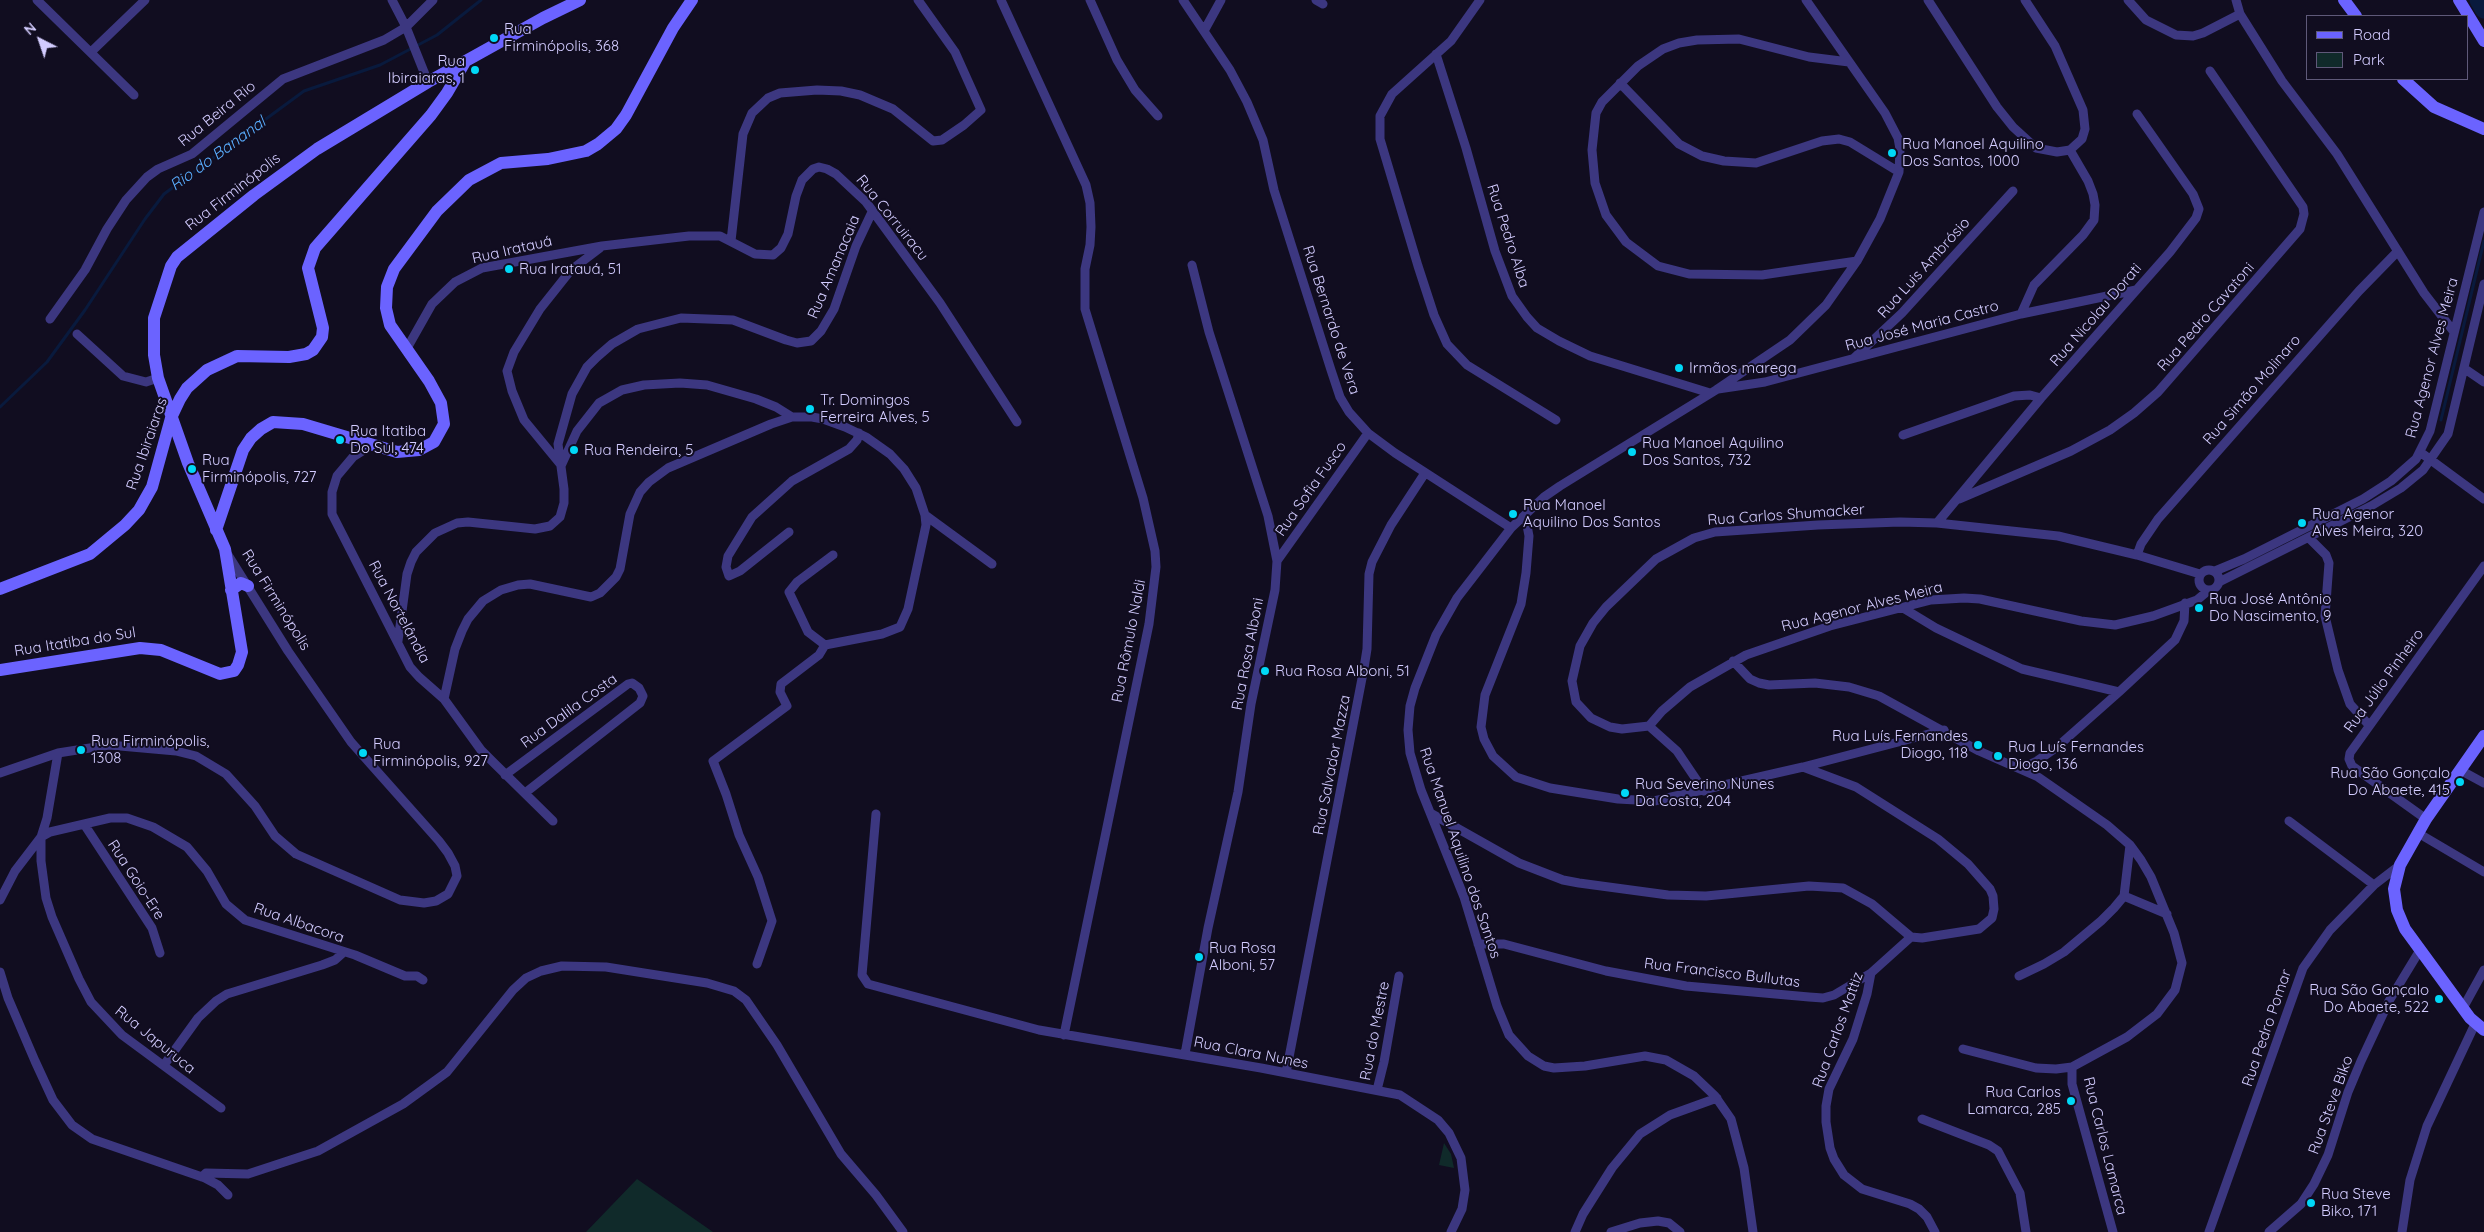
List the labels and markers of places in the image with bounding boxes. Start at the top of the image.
place label: Rua Firminópolis, 368 [504,20,619,55]
marker: Rua Firminópolis, 368 [488,32,500,44]
place label: Rua Ibiraiaras, 1 [388,52,465,87]
marker: Rua Ibiraiaras, 1 [469,64,481,76]
place label: Rua Manoel Aquilino Dos Santos, 1000 [1902,135,2044,170]
marker: Rua Manoel Aquilino Dos Santos, 1000 [1886,147,1898,159]
place label: Rua Iratauá, 51 [519,260,621,278]
marker: Rua Iratauá, 51 [503,263,515,275]
place label: Irmãos marega [1689,359,1796,377]
marker: Irmãos marega [1673,362,1685,374]
place label: Tr. Domingos Ferreira Alves, 5 [820,391,930,426]
marker: Tr. Domingos Ferreira Alves, 5 [804,403,816,415]
place label: Rua Itatiba Do Sul, 474 [350,422,426,457]
marker: Rua Itatiba Do Sul, 474 [334,434,346,446]
place label: Rua Manoel Aquilino Dos Santos, 732 [1642,434,1784,469]
place label: Rua Rendeira, 5 [584,441,693,459]
marker: Rua Rendeira, 5 [568,444,580,456]
marker: Rua Manoel Aquilino Dos Santos, 732 [1626,446,1638,458]
place label: Rua Firminópolis, 727 [202,451,316,486]
marker: Rua Firminópolis, 727 [186,463,198,475]
place label: Rua Manoel Aquilino Dos Santos [1523,496,1660,531]
place label: Rua Agenor Alves Meira, 320 [2312,505,2423,540]
marker: Rua Manoel Aquilino Dos Santos [1507,508,1519,520]
marker: Rua Agenor Alves Meira, 320 [2296,517,2308,529]
place label: Rua José Antônio Do Nascimento, 9 [2209,590,2331,625]
marker: Rua José Antônio Do Nascimento, 9 [2193,602,2205,614]
place label: Rua Rosa Alboni, 51 [1275,662,1410,680]
marker: Rua Rosa Alboni, 51 [1259,665,1271,677]
place label: Rua Luís Fernandes Diogo, 118 [1832,727,1968,762]
place label: Rua Firminópolis, 1308 [91,732,209,767]
place label: Rua Firminópolis, 927 [373,735,488,770]
place label: Rua Luís Fernandes Diogo, 136 [2008,738,2144,773]
marker: Rua Luís Fernandes Diogo, 118 [1972,739,1984,751]
marker: Rua Firminópolis, 1308 [75,744,87,756]
marker: Rua Firminópolis, 927 [357,747,369,759]
marker: Rua Luís Fernandes Diogo, 136 [1992,750,2004,762]
place label: Rua São Gonçalo Do Abaete, 415 [2330,764,2450,799]
place label: Rua Severino Nunes Da Costa, 204 [1635,775,1774,810]
marker: Rua São Gonçalo Do Abaete, 415 [2454,776,2466,788]
marker: Rua Severino Nunes Da Costa, 204 [1619,787,1631,799]
place label: Rua Rosa Alboni, 57 [1209,939,1276,974]
marker: Rua Rosa Alboni, 57 [1193,951,1205,963]
place label: Rua São Gonçalo Do Abaete, 522 [2309,981,2429,1016]
marker: Rua São Gonçalo Do Abaete, 522 [2433,993,2445,1005]
place label: Rua Carlos Lamarca, 285 [1967,1083,2061,1118]
marker: Rua Carlos Lamarca, 285 [2065,1095,2077,1107]
place label: Rua Steve Biko, 171 [2321,1185,2391,1220]
marker: Rua Steve Biko, 171 [2305,1197,2317,1209]

